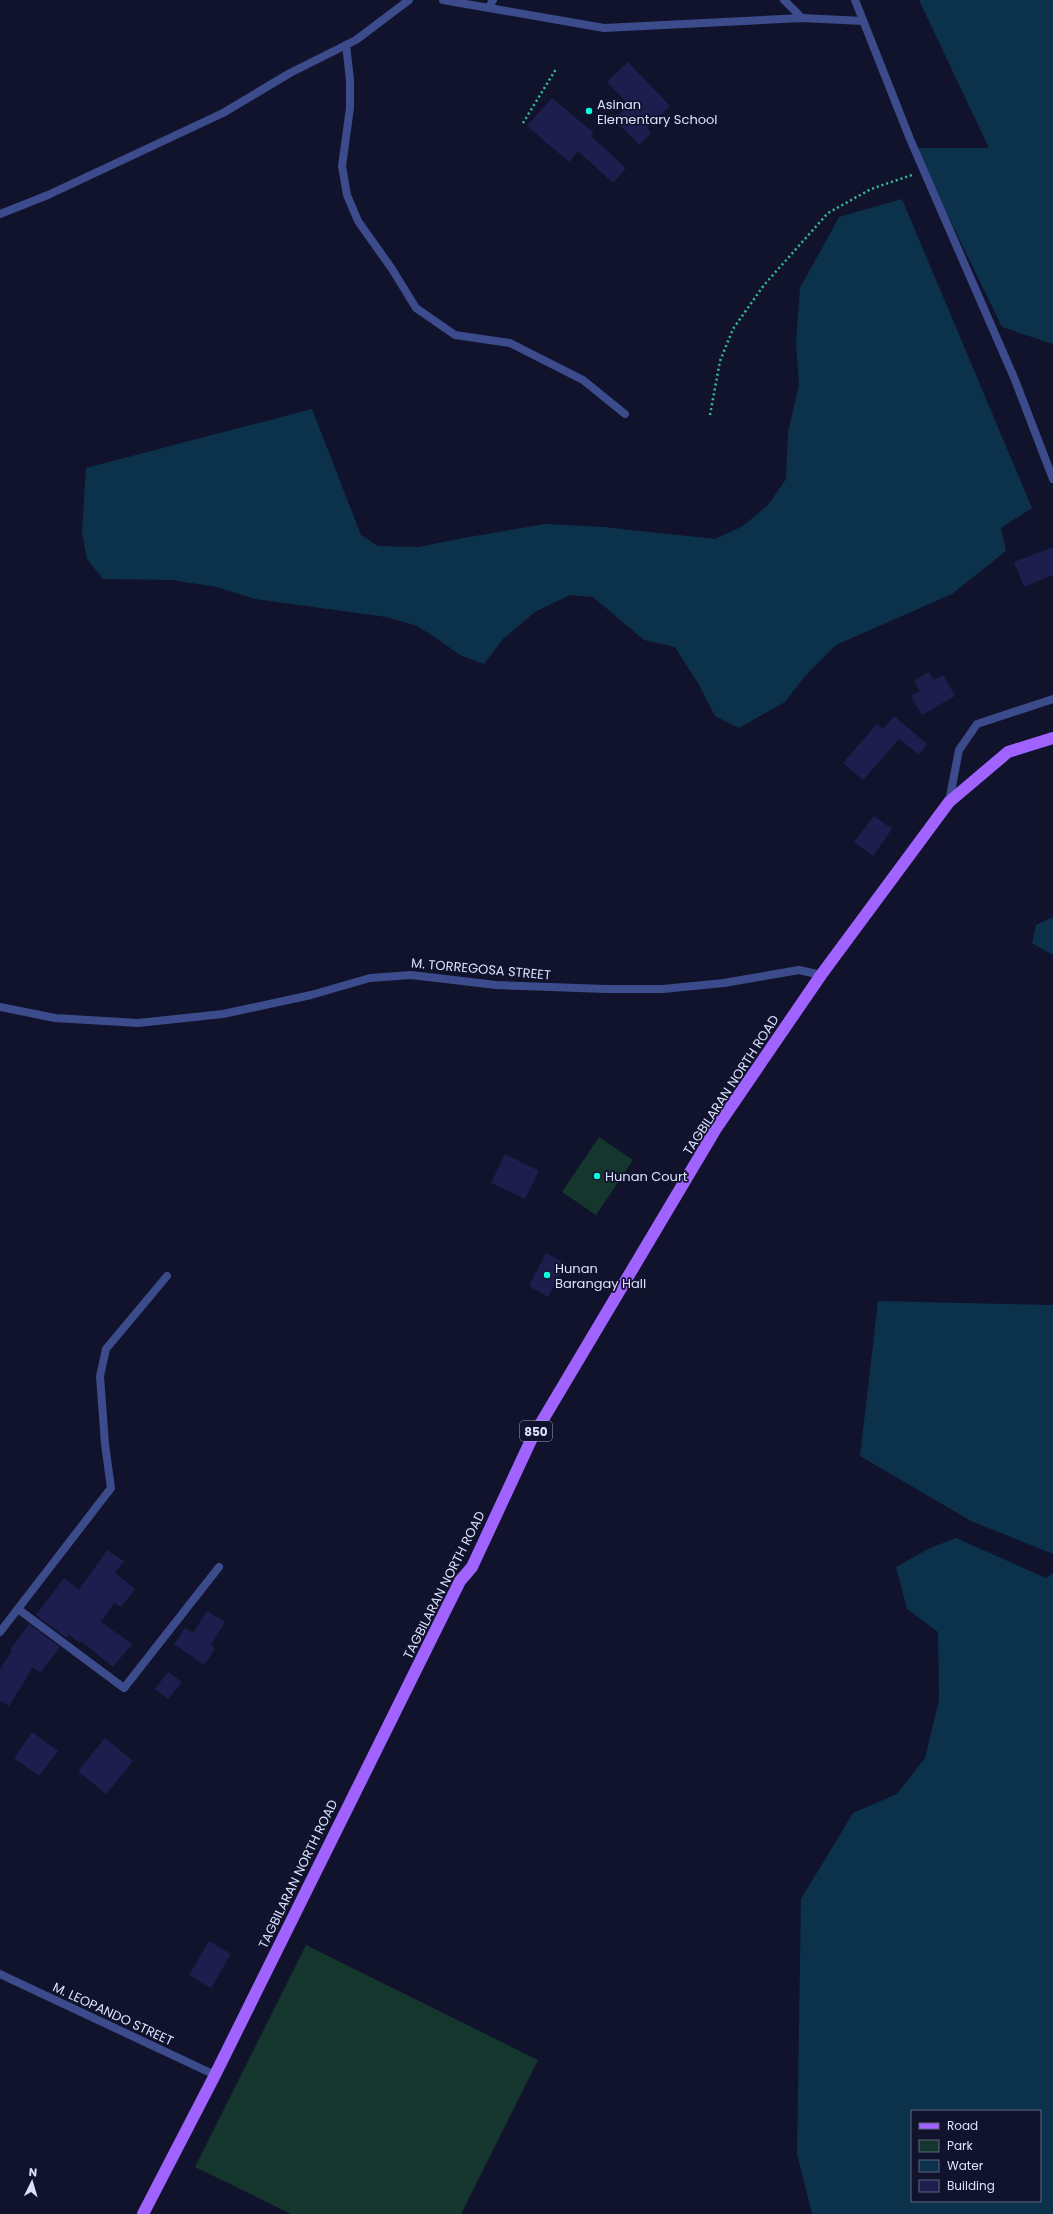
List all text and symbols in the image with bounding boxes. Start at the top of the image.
place label: Asinan Elementary School [597,95,718,129]
marker: Asinan Elementary School [584,106,594,116]
street label: M. TORREGOSA STREET [410,953,552,985]
street label: TAGBILARAN NORTH ROAD [678,1011,784,1159]
place label: Hunan Court [605,1167,688,1186]
marker: Hunan Court [592,1171,602,1181]
place label: Hunan Barangay Hall [555,1259,646,1293]
marker: Hunan Barangay Hall [542,1270,552,1280]
road number: 850 [520,1421,552,1441]
street label: TAGBILARAN NORTH ROAD [398,1508,490,1662]
street label: TAGBILARAN NORTH ROAD [254,1796,342,1952]
street label: M. LEOPANDO STREET [50,1978,176,2050]
legend [911,2110,1041,2202]
text: Road [947,2117,978,2134]
text: Park [947,2137,974,2154]
text: Water [947,2157,984,2174]
north arrow [12,2162,52,2202]
text: N [28,2164,38,2180]
text: Building [947,2177,995,2194]

